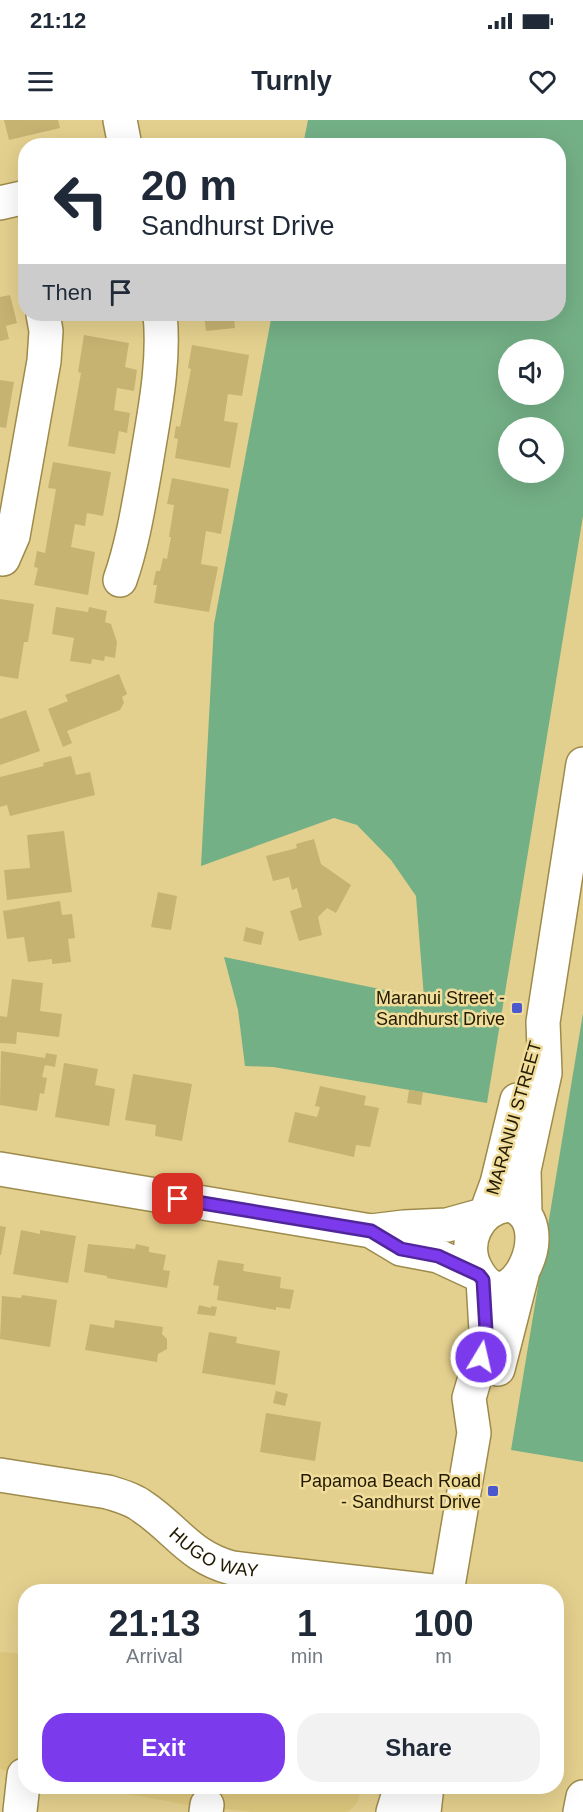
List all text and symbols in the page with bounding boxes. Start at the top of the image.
text: 21:12 [30,8,86,33]
icon: menu [24,65,57,98]
icon: heart [526,65,559,98]
text: Turnly [251,66,332,96]
icon: left [42,162,120,240]
text: 20 m [141,162,237,209]
text: Sandhurst Drive [141,211,335,241]
icon: arrive [104,276,137,309]
text: Then [42,280,92,305]
map controls [498,339,564,483]
button: sound [498,339,564,405]
button: search [498,417,564,483]
place label: Maranui Street - Sandhurst Drive [376,988,505,1029]
marker: Maranui Street - Sandhurst Drive [510,1001,524,1015]
street label: MARANUI STREET [482,1039,546,1197]
pin [152,1173,203,1224]
icon: arrive [161,1182,194,1215]
position arrow [449,1325,513,1389]
place label: Papamoa Beach Road - Sandhurst Drive [300,1471,481,1512]
marker: Papamoa Beach Road - Sandhurst Drive [486,1484,500,1498]
street label: HUGO WAY [165,1523,259,1581]
text: 21:13 [108,1603,200,1644]
text: 1 [297,1603,317,1644]
text: 100 [413,1603,474,1644]
text: Arrival [126,1645,183,1667]
text: min [291,1645,323,1667]
text: m [435,1645,452,1667]
button: Exit [42,1713,285,1782]
button: Share [297,1713,540,1782]

